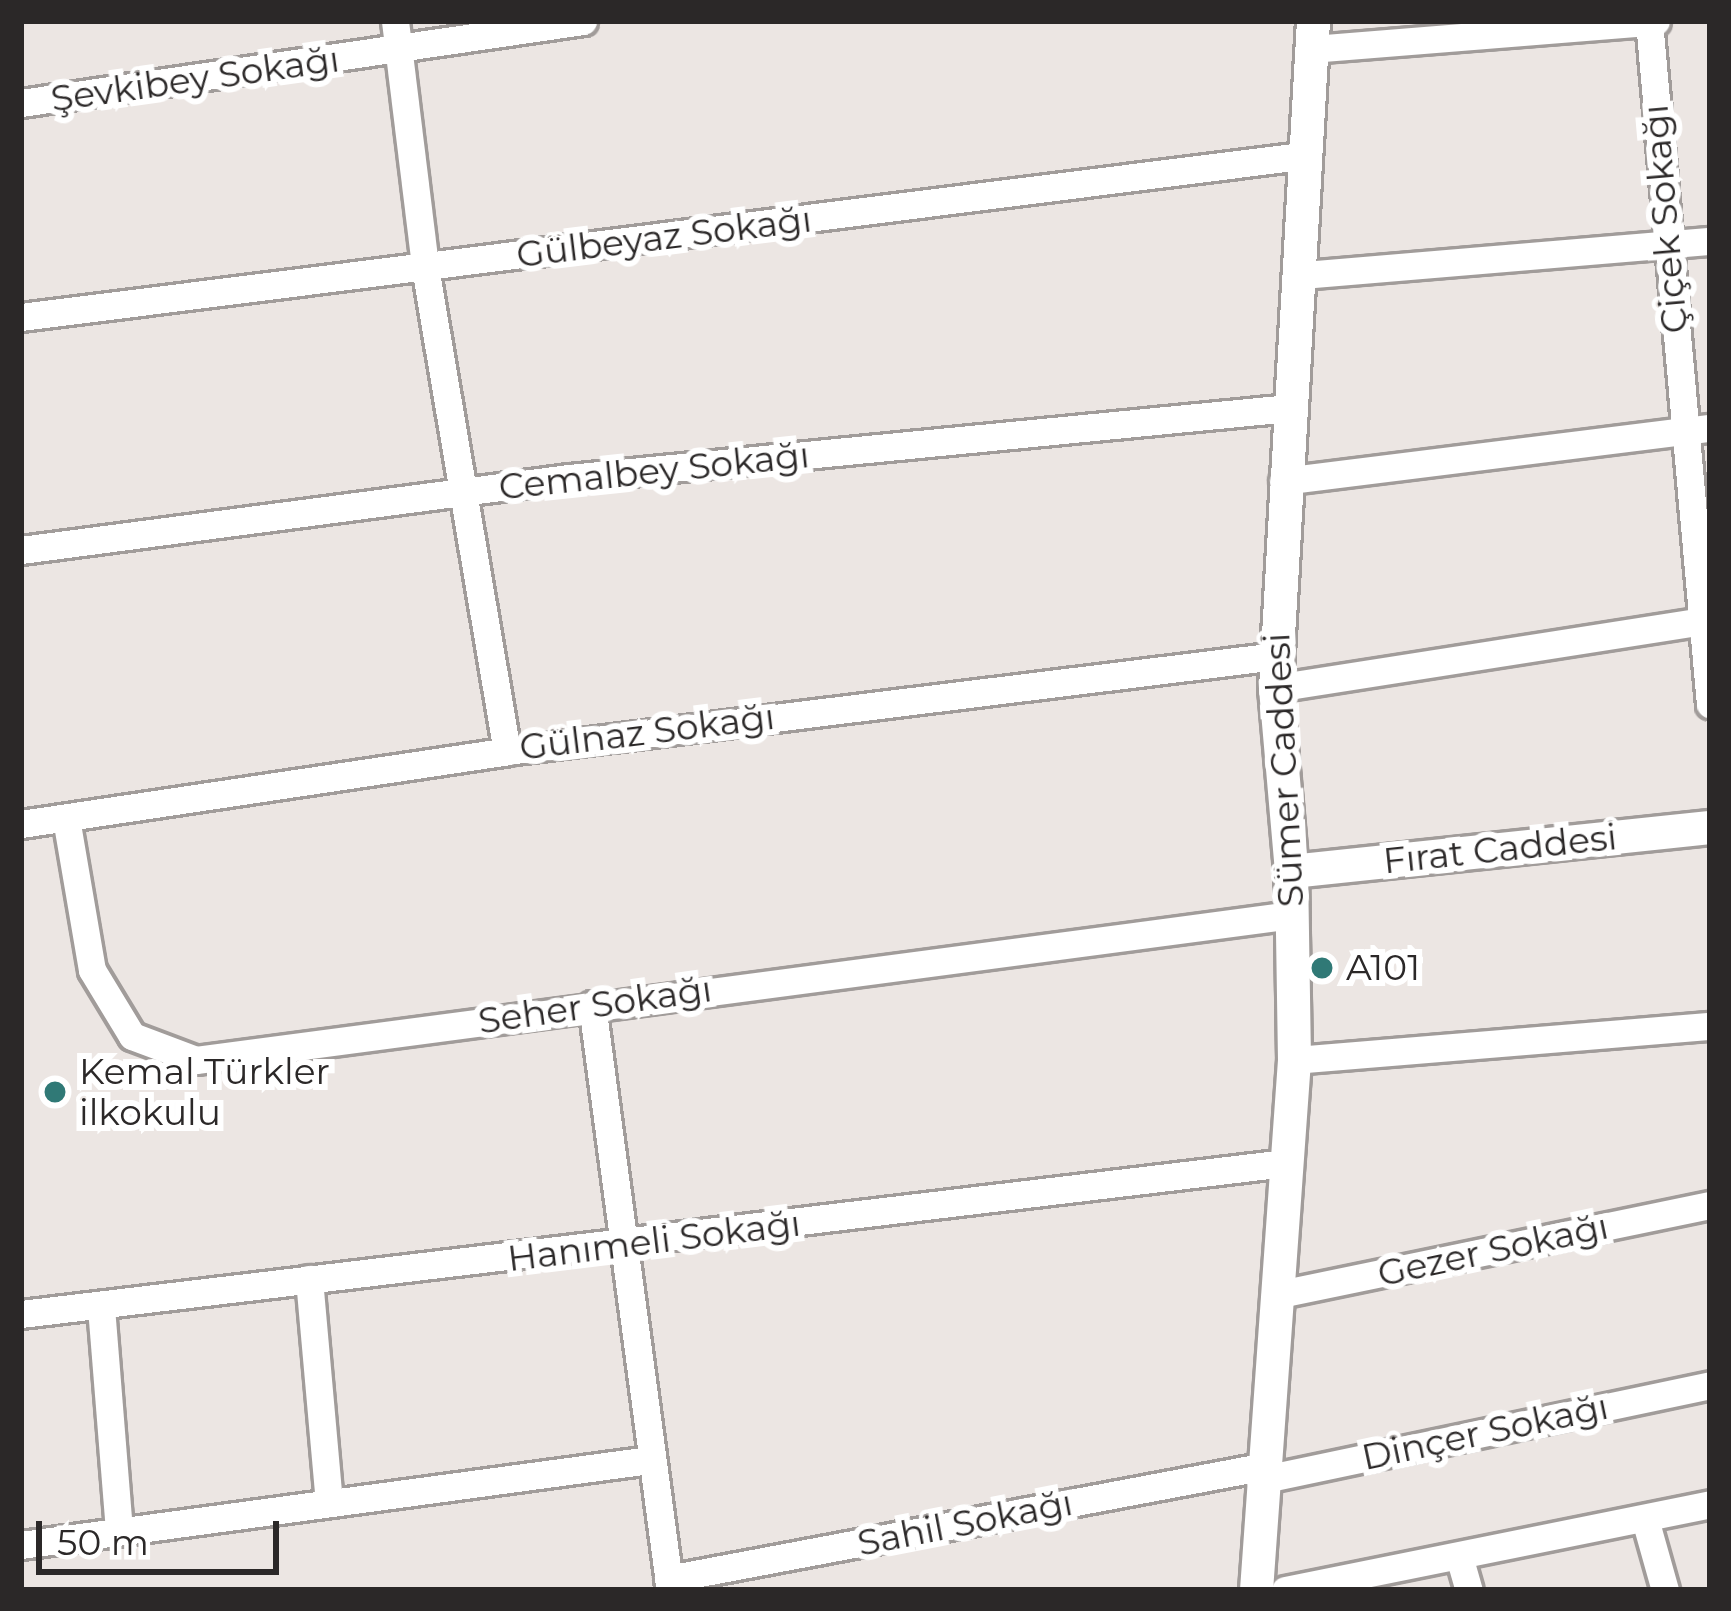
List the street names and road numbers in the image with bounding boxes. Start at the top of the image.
street label: Şevkibey Sokağı [48,37,342,121]
street label: Çiçek Sokağı [1633,103,1697,335]
street label: Gülbeyaz Sokağı [514,197,814,277]
street label: Cemalbey Sokağı [497,433,811,509]
street label: Sümer Caddesi [1255,632,1313,908]
street label: Gülnaz Sokağı [517,695,777,769]
street label: Fırat Caddesi [1381,815,1619,883]
street label: Seher Sokağı [475,967,715,1043]
street label: Hanımeli Sokağı [505,1202,803,1280]
street label: Gezer Sokağı [1374,1204,1612,1296]
street label: Dinçer Sokağı [1358,1385,1612,1479]
street label: Sahil Sokağı [854,1481,1076,1565]

